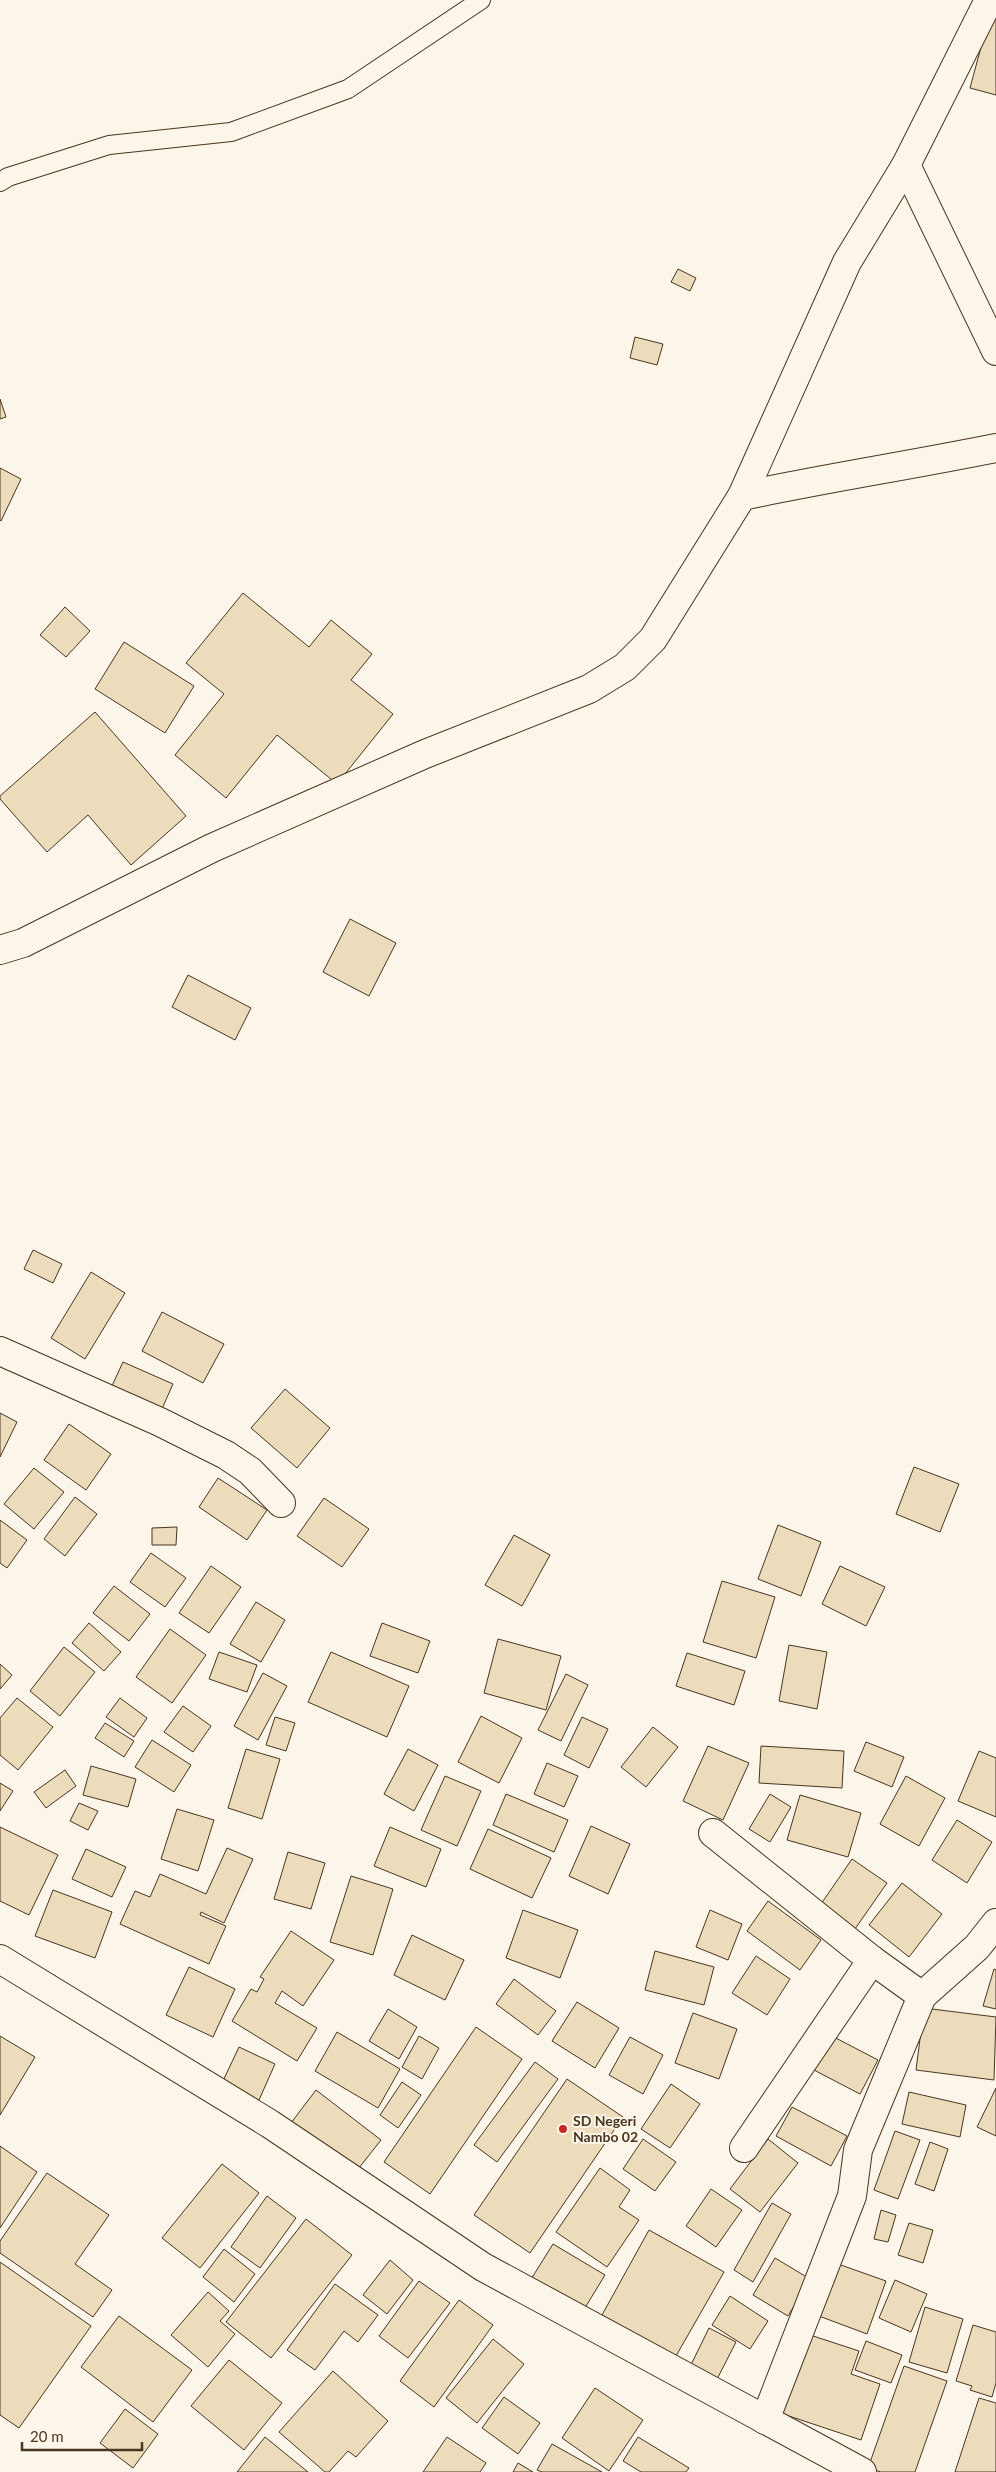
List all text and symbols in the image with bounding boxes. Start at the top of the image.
place label: SD Negeri Nambo 02 [573,2112,638,2145]
marker: SD Negeri Nambo 02 [557,2123,569,2135]
scale bar [22,2420,142,2452]
text: 20 m [30,2427,64,2445]

